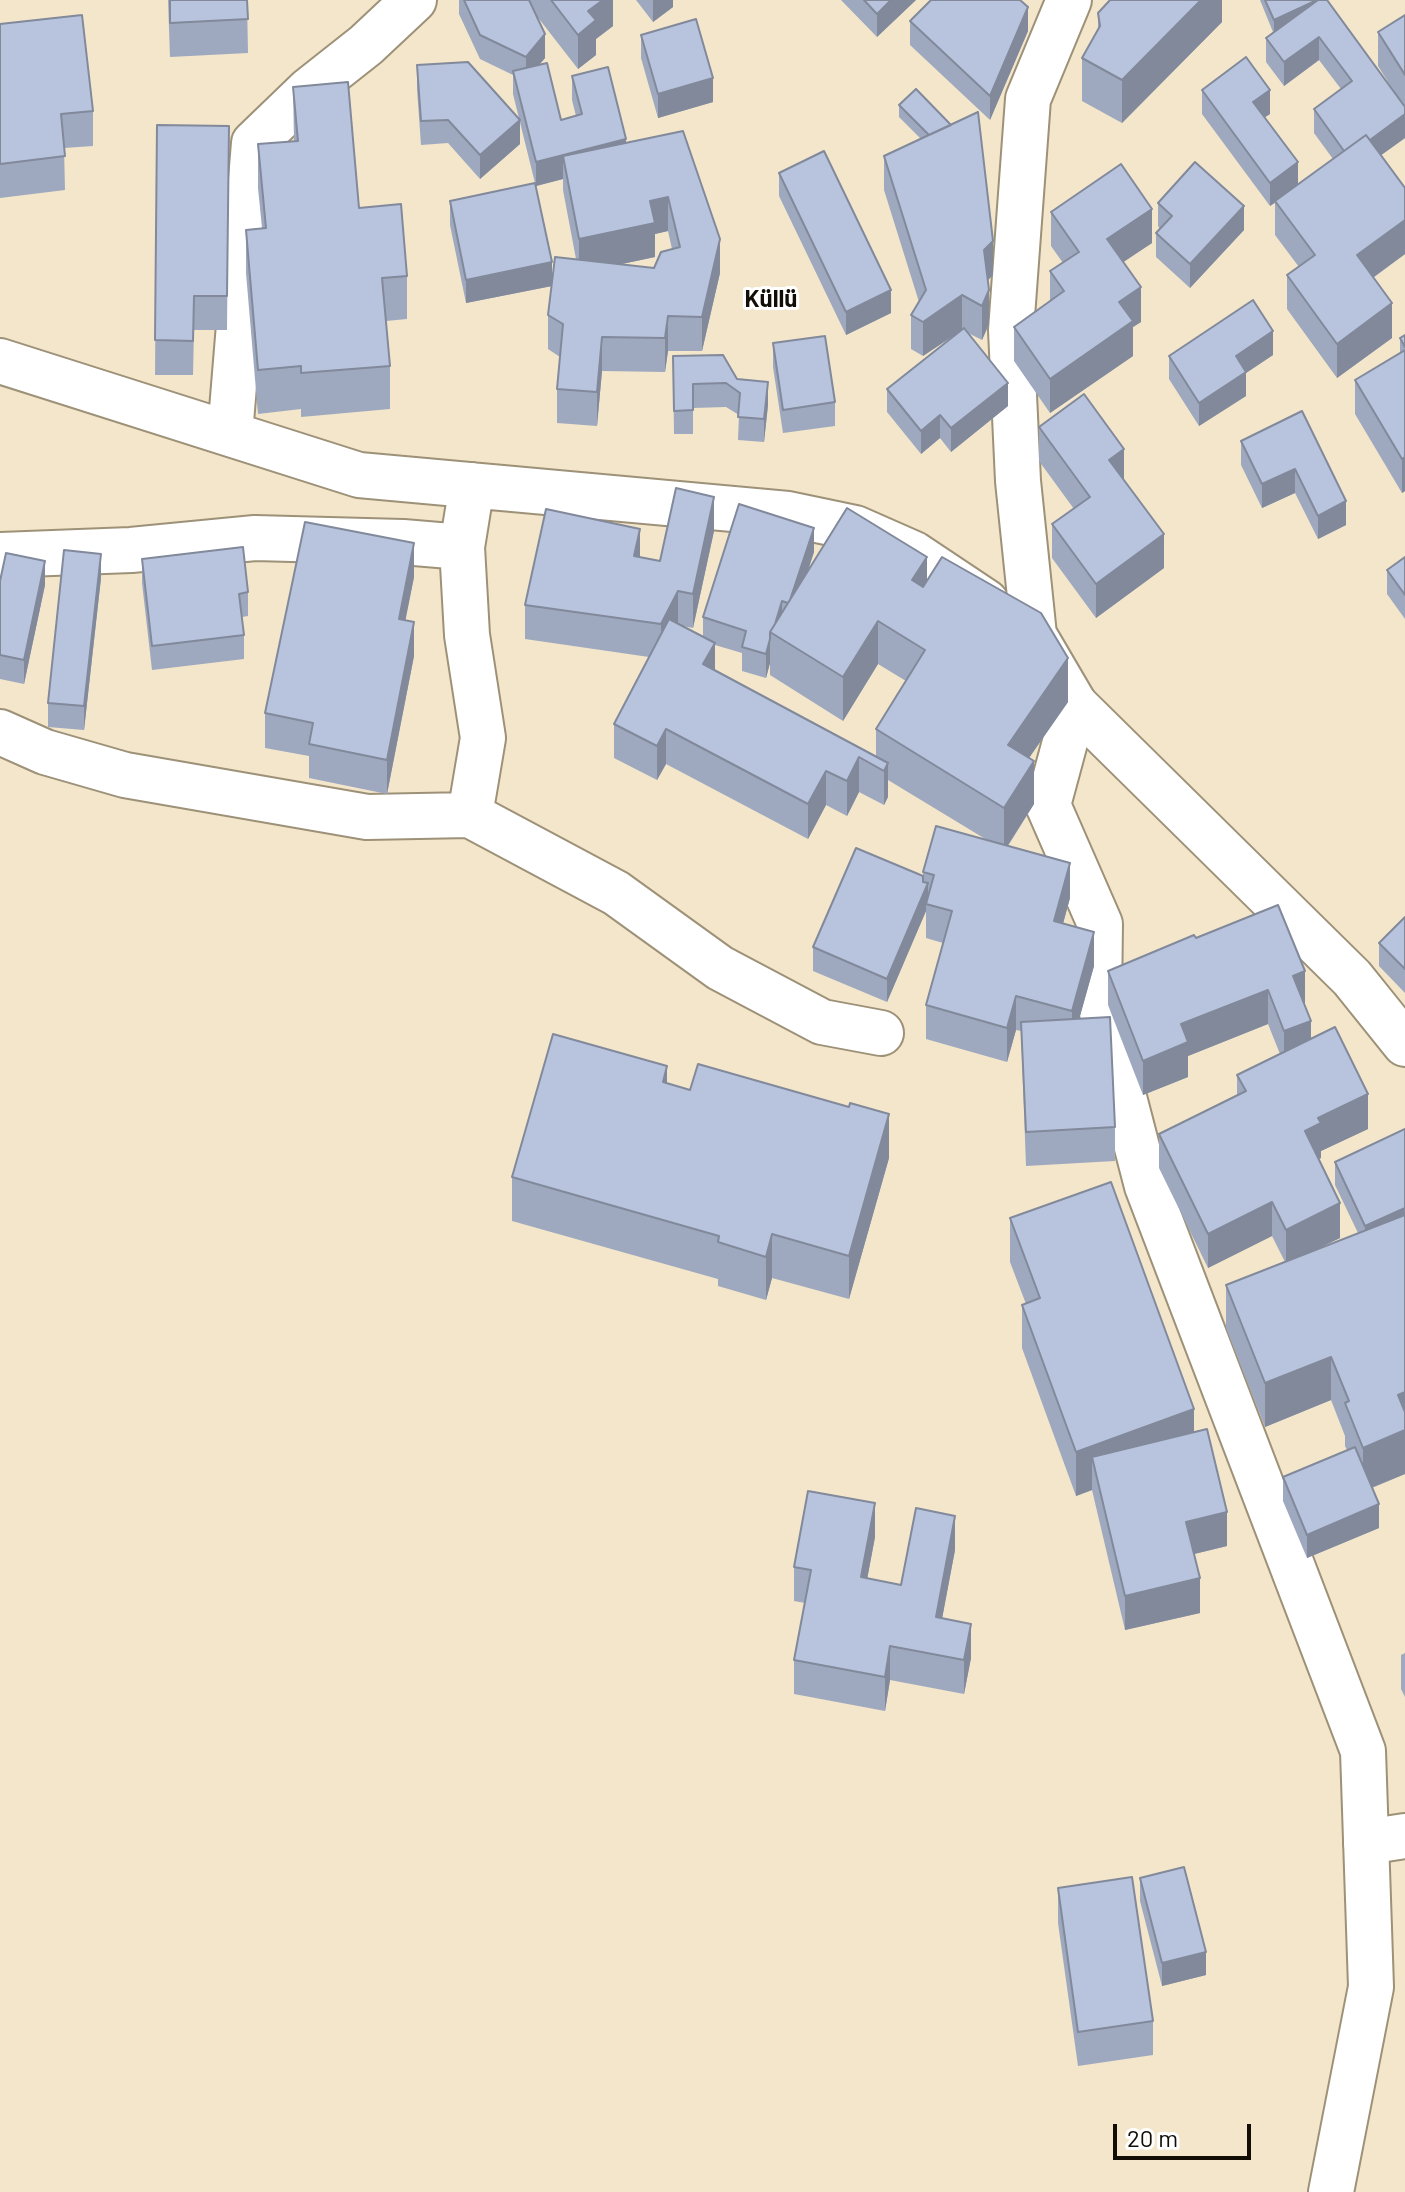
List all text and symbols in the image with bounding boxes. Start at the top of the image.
district label: Küllü [745,285,797,313]
scale bar [1117,2108,1255,2158]
text: 20 m [1127,2123,1178,2152]

